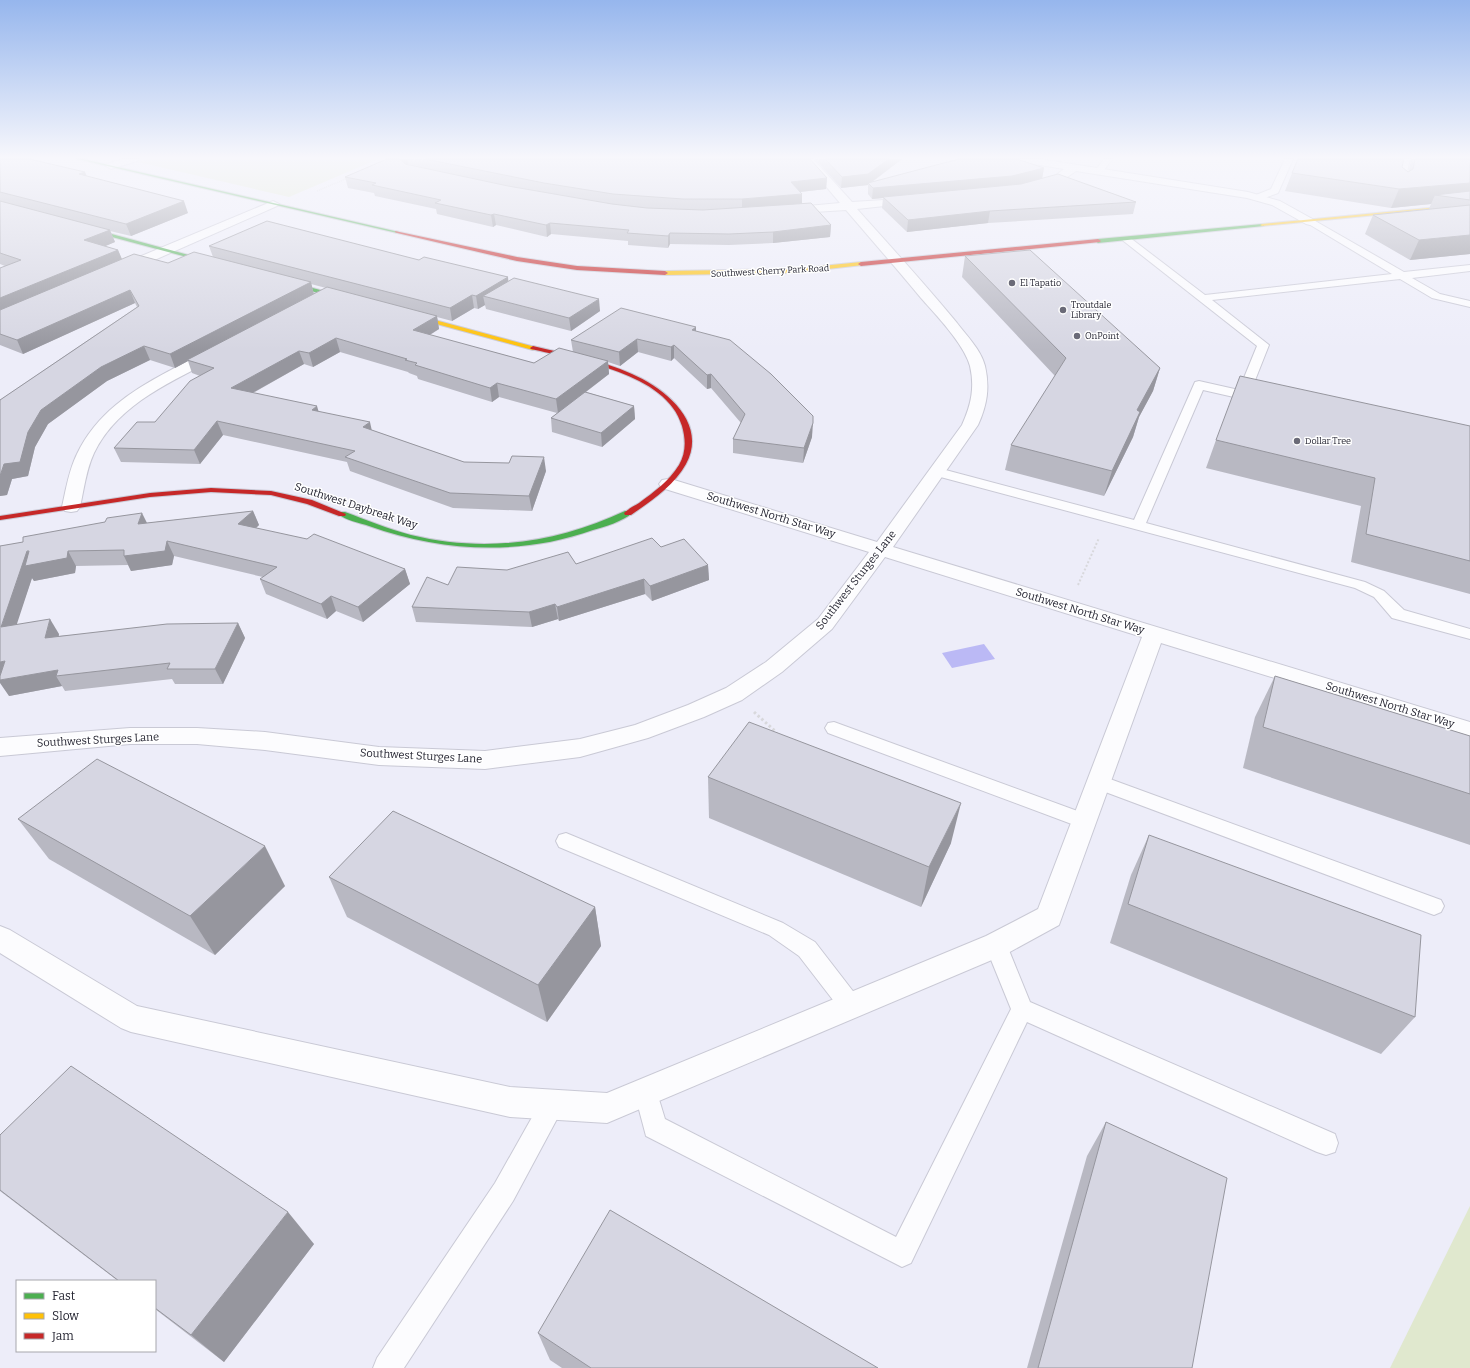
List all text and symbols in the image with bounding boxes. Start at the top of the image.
street label: Southwest Cherry Park Road [711,263,830,279]
marker: El Tapatio [1007,278,1017,288]
place label: El Tapatio [1020,278,1061,288]
place label: Troutdale Library [1071,300,1111,320]
marker: Troutdale Library [1058,305,1068,315]
marker: OnPoint [1072,331,1082,341]
place label: OnPoint [1085,331,1120,341]
marker: Dollar Tree [1292,436,1302,446]
place label: Dollar Tree [1305,436,1351,446]
street label: Southwest Daybreak Way [293,480,419,532]
street label: Southwest North Star Way [705,489,837,541]
street label: Southwest Sturges Lane [813,528,899,632]
street label: Southwest North Star Way [1014,585,1146,637]
street label: Southwest North Star Way [1324,679,1456,731]
street label: Southwest Sturges Lane [37,730,159,750]
street label: Southwest Sturges Lane [360,746,482,766]
legend [16,1280,156,1352]
text: Fast [52,1289,76,1303]
text: Slow [52,1309,79,1323]
text: Jam [51,1329,74,1343]

